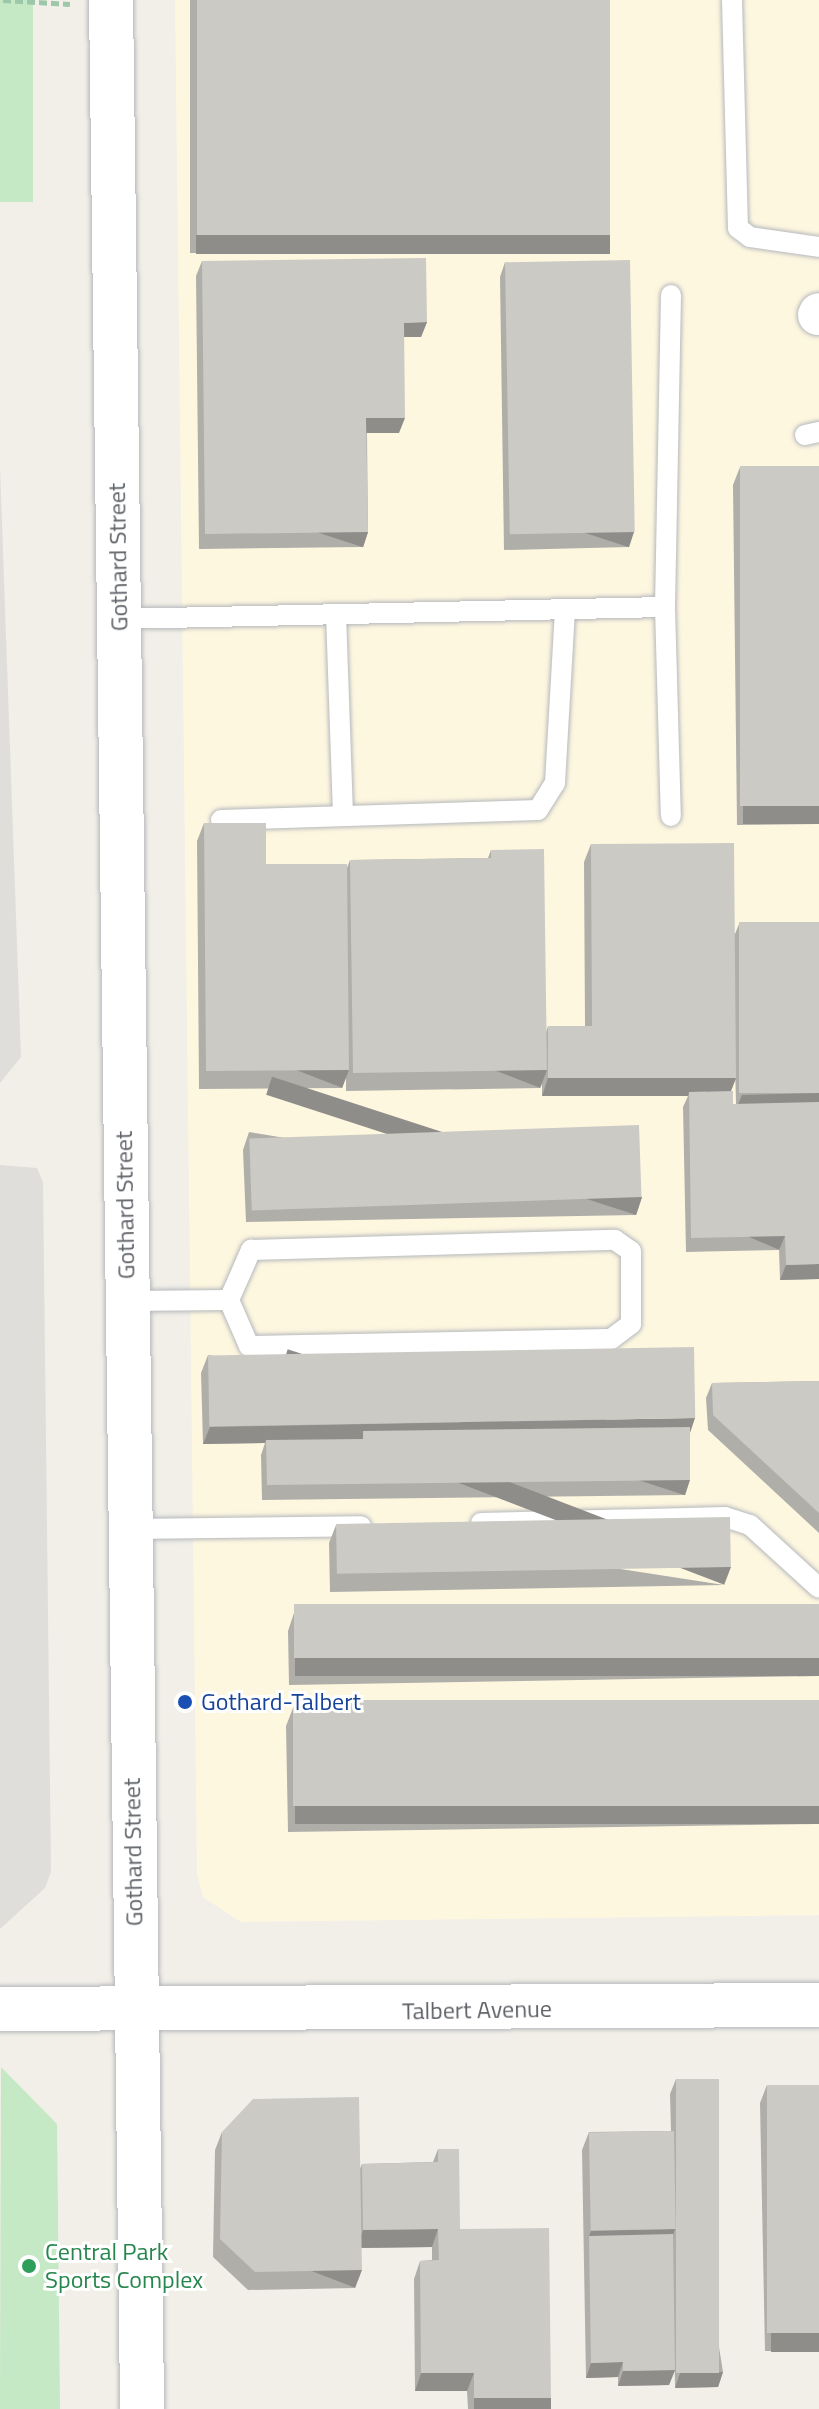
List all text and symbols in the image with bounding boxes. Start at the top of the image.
street label: Gothard Street [102,482,134,632]
street label: Gothard Street [109,1130,141,1280]
place label: Gothard-Talbert [201,1688,361,1716]
marker: Gothard-Talbert [176,1693,194,1711]
street label: Gothard Street [117,1777,149,1927]
street label: Talbert Avenue [402,1994,552,2026]
place label: Central Park Sports Complex [45,2238,203,2294]
marker: Central Park Sports Complex [20,2257,38,2275]

